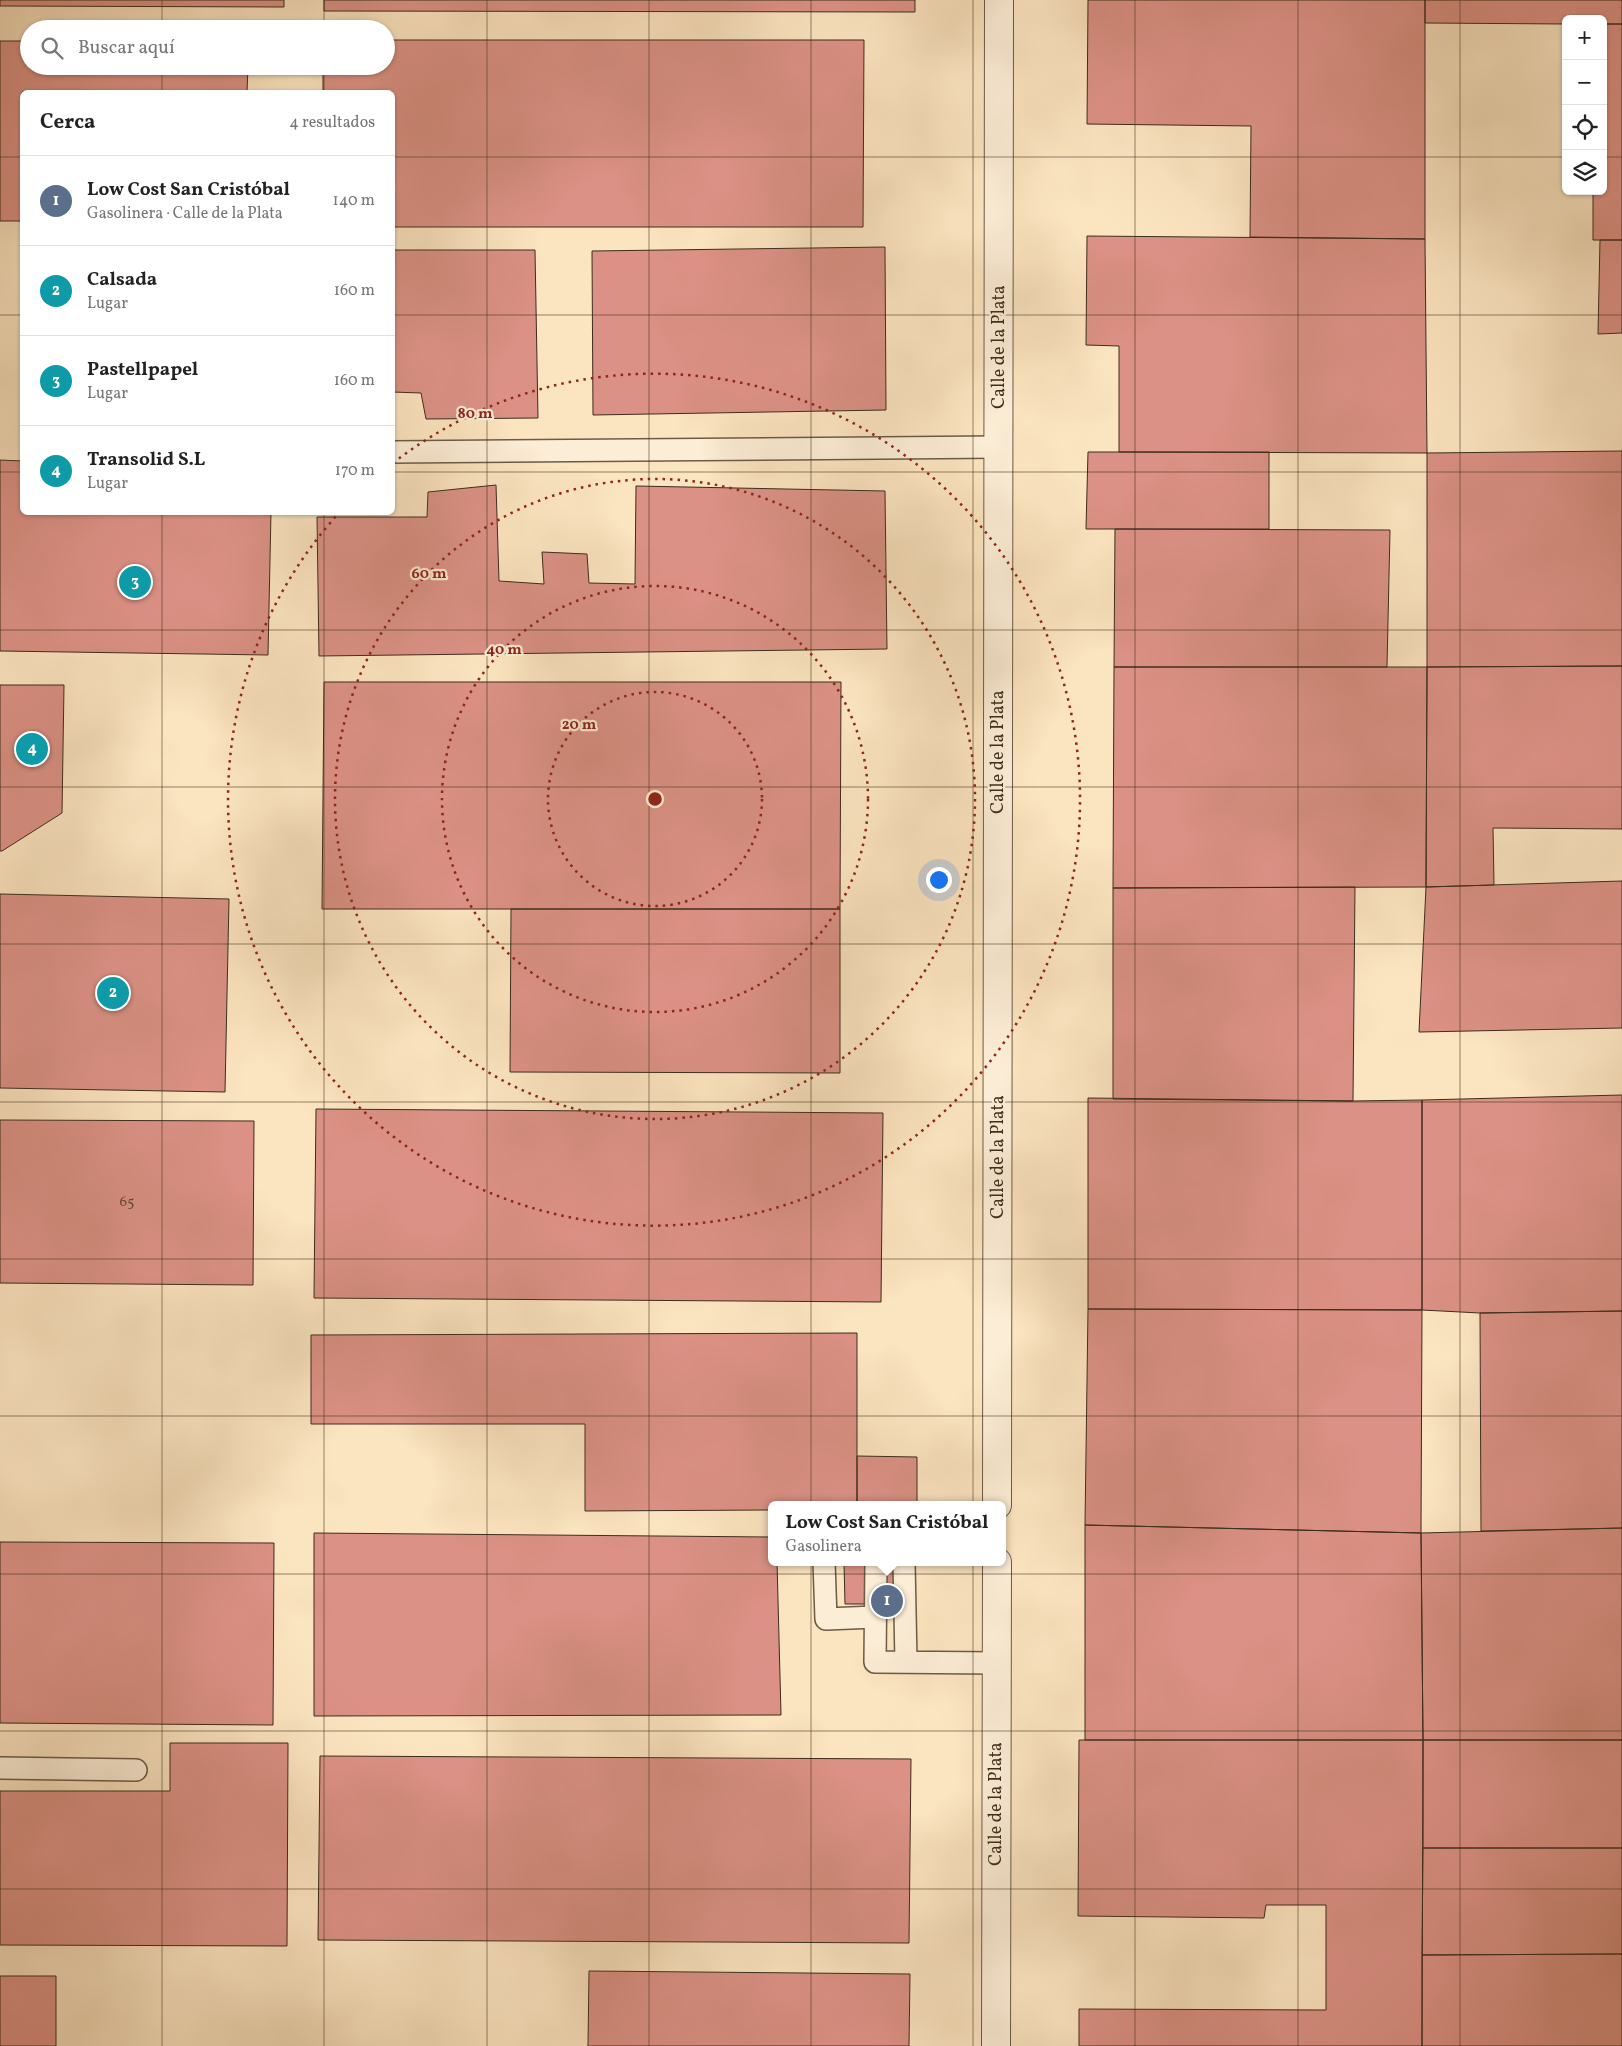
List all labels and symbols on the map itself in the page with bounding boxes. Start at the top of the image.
street label: Calle de la Plata [987,285,1012,409]
text: 80 m [458,404,493,425]
pin: 3 [119,563,151,601]
text: 60 m [412,564,447,585]
text: 40 m [486,640,522,661]
street label: Calle de la Plata [986,690,1011,814]
text: 20 m [562,715,597,736]
pin: 4 [16,730,48,768]
centre of rings [646,790,664,808]
your location [926,867,952,893]
pin: 2 [97,974,129,1012]
street label: Calle de la Plata [986,1095,1011,1219]
house number: 65 [120,1192,134,1213]
pin: 1 [871,1582,903,1620]
street label: Calle de la Plata [984,1742,1009,1866]

